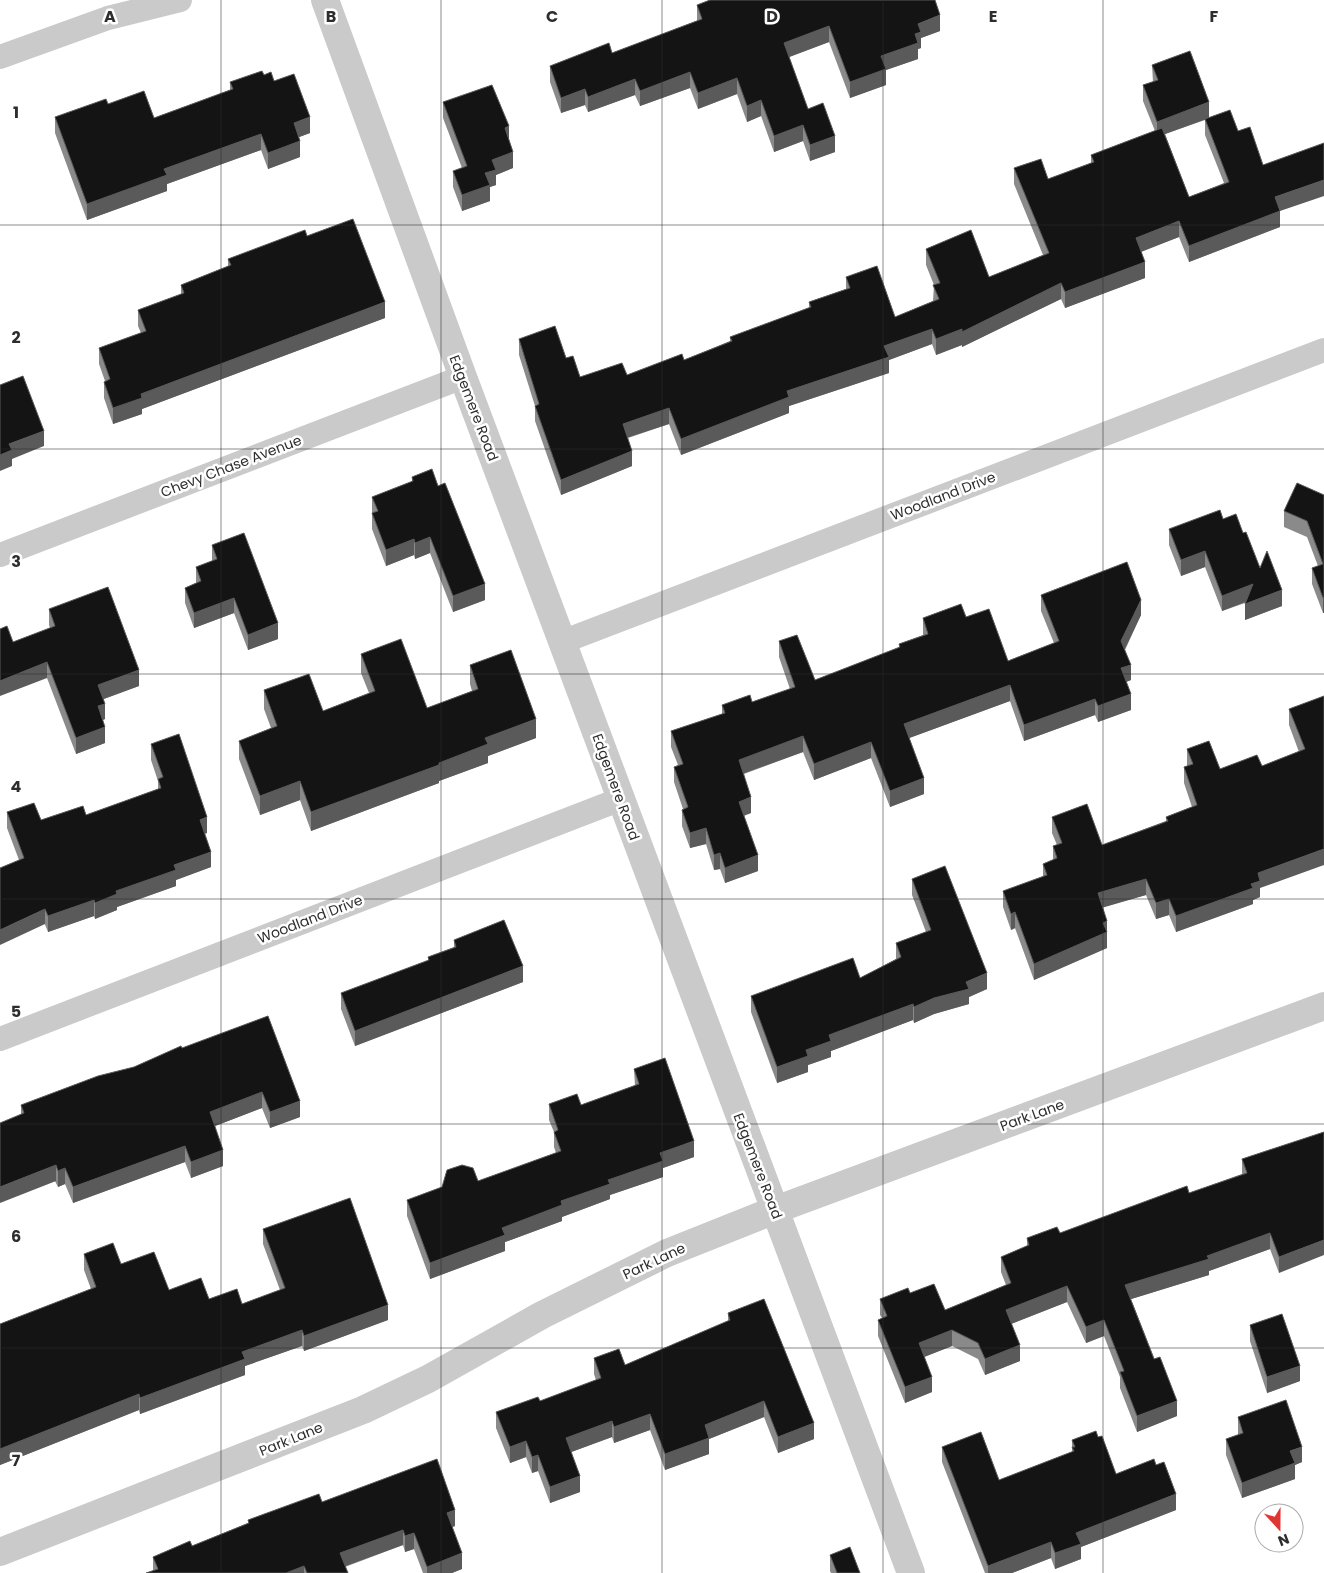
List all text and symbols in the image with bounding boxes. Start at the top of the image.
text: A [104,5,116,28]
text: B [326,5,336,28]
text: C [546,5,558,28]
text: D [766,5,778,28]
text: E [989,5,997,28]
text: F [1210,5,1219,28]
text: 1 [13,101,19,124]
text: 2 [11,326,21,349]
street label: Edgemere Road [445,352,503,464]
street label: Chevy Chase Avenue [158,430,305,502]
street label: Woodland Drive [888,467,999,525]
text: 3 [11,550,21,573]
street label: Edgemere Road [587,731,645,843]
text: 4 [11,775,22,798]
street label: Woodland Drive [255,890,366,948]
text: 5 [11,1000,21,1023]
street label: Park Lane [997,1094,1067,1136]
street label: Edgemere Road [729,1110,787,1222]
text: 6 [11,1225,21,1248]
street label: Park Lane [619,1238,689,1284]
street label: Park Lane [256,1417,326,1461]
text: 7 [12,1449,21,1472]
north arrow [1254,1503,1304,1553]
text: N [1275,1529,1292,1551]

